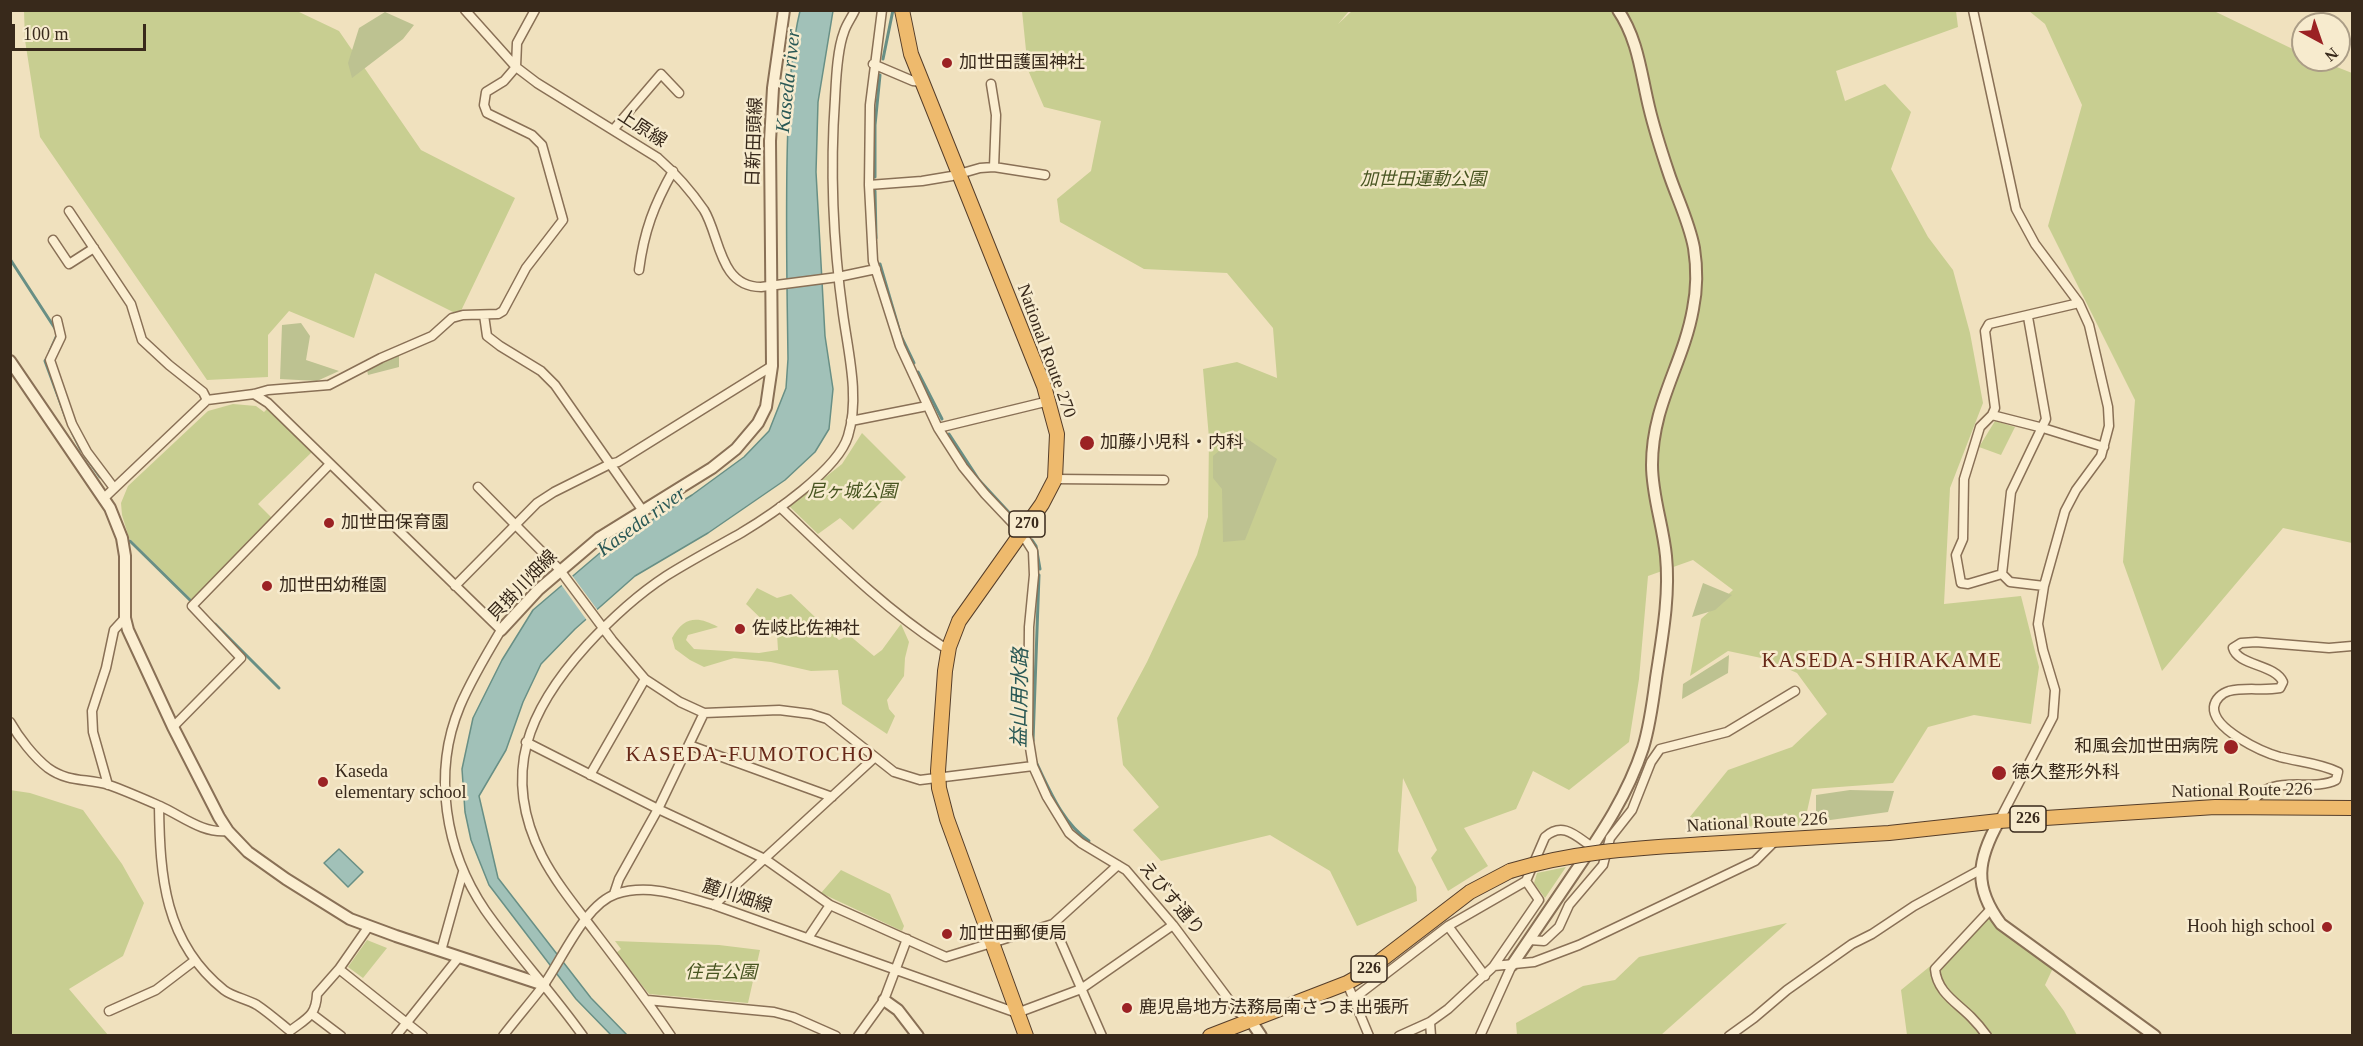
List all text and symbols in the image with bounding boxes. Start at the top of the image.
scale bar [15,12,148,50]
north arrow [2291,12,2351,72]
text: 100 m [23,24,69,44]
water label: Kaseda river [772,28,806,134]
text: N [2322,44,2341,65]
place label: 加世田護国神社 [959,52,1085,74]
marker: 加世田護国神社 [940,56,954,70]
street label: 日新田頭線 [743,97,767,187]
street label: 上原線 [613,105,671,153]
park label: 加世田運動公園 [1360,169,1486,191]
street label: National Route 270 [1012,281,1080,421]
place label: 加藤小児科・内科 [1100,432,1244,454]
marker: 加藤小児科・内科 [1078,434,1096,452]
park label: 尼ヶ城公園 [807,481,897,503]
water label: Kaseda river [593,482,691,562]
road number: 270 [1009,511,1045,537]
place label: 加世田保育園 [341,512,449,534]
marker: 加世田保育園 [322,516,336,530]
street label: 貝掛川畑線 [484,546,562,626]
place label: 加世田幼稚園 [279,575,387,597]
marker: 加世田幼稚園 [260,579,274,593]
place label: 佐岐比佐神社 [752,618,860,640]
marker: 佐岐比佐神社 [733,622,747,636]
water label: 益山用水路 [1008,648,1034,748]
district label: KASEDA-SHIRAKAME [1761,648,2003,674]
place label: 和風会加世田病院 [2074,736,2218,758]
marker: 和風会加世田病院 [2222,738,2240,756]
district label: KASEDA-FUMOTOCHO [626,742,874,768]
place label: Kaseda elementary school [335,761,466,804]
place label: 徳久整形外科 [2012,762,2120,784]
marker: 徳久整形外科 [1990,764,2008,782]
marker: Kaseda elementary school [316,775,330,789]
street label: National Route 226 [2171,779,2313,803]
road number: 226 [2010,806,2046,832]
street label: National Route 226 [1686,809,1828,837]
street label: えびす通り [1134,858,1208,940]
street label: 麓川畑線 [699,876,775,918]
place label: Hooh high school [2187,916,2315,938]
marker: Hooh high school [2320,920,2334,934]
place label: 加世田郵便局 [959,923,1067,945]
marker: 加世田郵便局 [940,927,954,941]
road number: 226 [1351,956,1387,982]
park label: 住吉公園 [685,962,757,984]
place label: 鹿児島地方法務局南さつま出張所 [1139,997,1409,1019]
marker: 鹿児島地方法務局南さつま出張所 [1120,1001,1134,1015]

